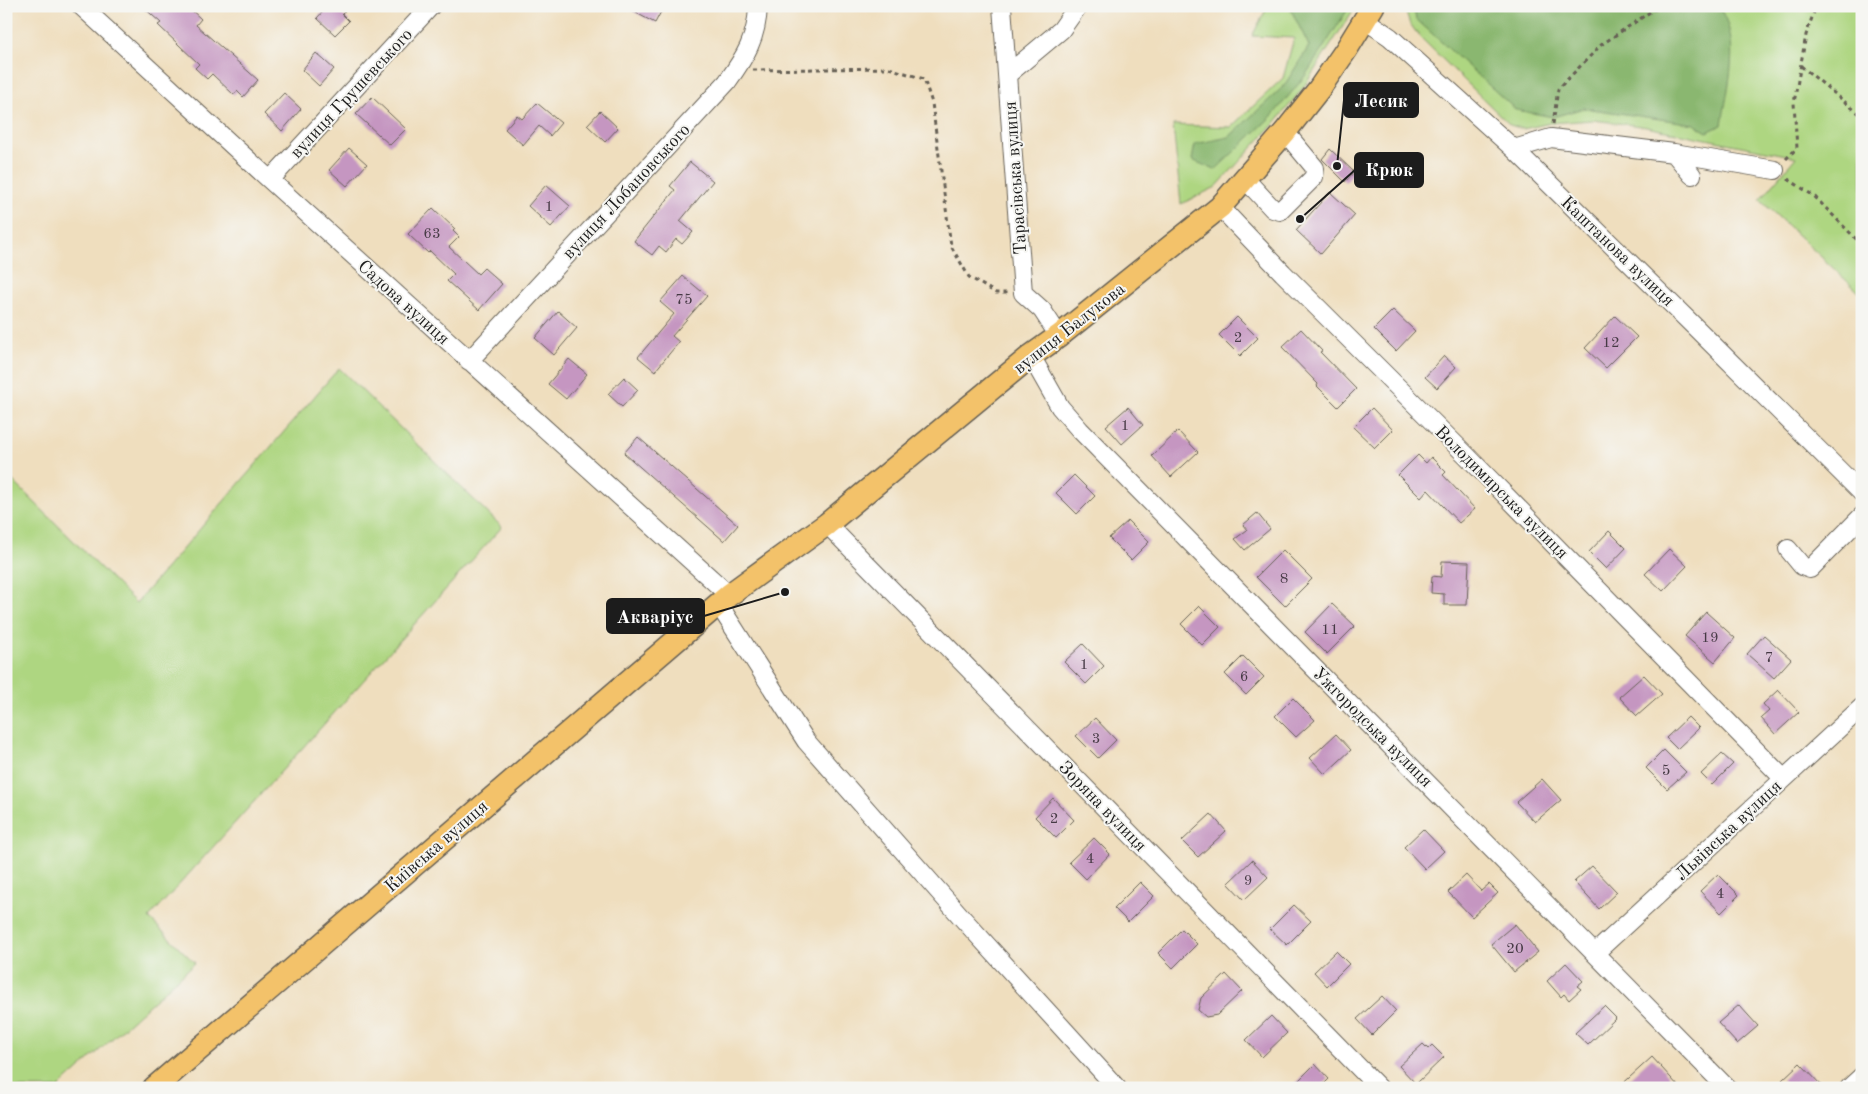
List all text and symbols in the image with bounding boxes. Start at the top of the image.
street label: вулиця Грушевського [287,25,416,162]
callout: Лесик [1344,83,1418,117]
text: Лесик [1354,93,1408,112]
street label: Тарасівська вулиця [1002,101,1030,255]
street label: вулиця Лобановського [560,121,694,263]
callout: Крюк [1355,153,1423,187]
text: Крюк [1365,162,1413,181]
street label: Каштанова вулиця [1557,193,1677,310]
house number: 1 [545,200,553,215]
house number: 63 [423,227,441,242]
street label: Садова вулиця [354,257,453,348]
street label: вулиця Балукова [1011,280,1129,378]
house number: 75 [675,293,693,308]
house number: 2 [1234,331,1242,346]
house number: 12 [1602,336,1620,351]
house number: 1 [1121,419,1129,434]
street label: Володимирська вулиця [1431,423,1571,563]
house number: 8 [1280,572,1288,587]
callout: Акваріус [607,599,704,633]
text: Акваріус [616,609,694,628]
house number: 11 [1321,623,1339,638]
house number: 19 [1701,631,1719,646]
house number: 7 [1765,651,1773,666]
house number: 1 [1080,658,1088,673]
street label: Ужгородська вулиця [1309,664,1436,791]
house number: 6 [1240,670,1248,685]
house number: 3 [1092,732,1100,747]
street label: Зоряна вулиця [1055,758,1150,855]
house number: 5 [1662,764,1670,779]
street label: Львівська вулиця [1672,777,1785,884]
street label: Київська вулиця [382,797,492,896]
house number: 2 [1050,812,1058,827]
house number: 4 [1086,852,1094,867]
house number: 9 [1244,874,1252,889]
house number: 4 [1716,887,1724,902]
house number: 20 [1506,942,1524,957]

